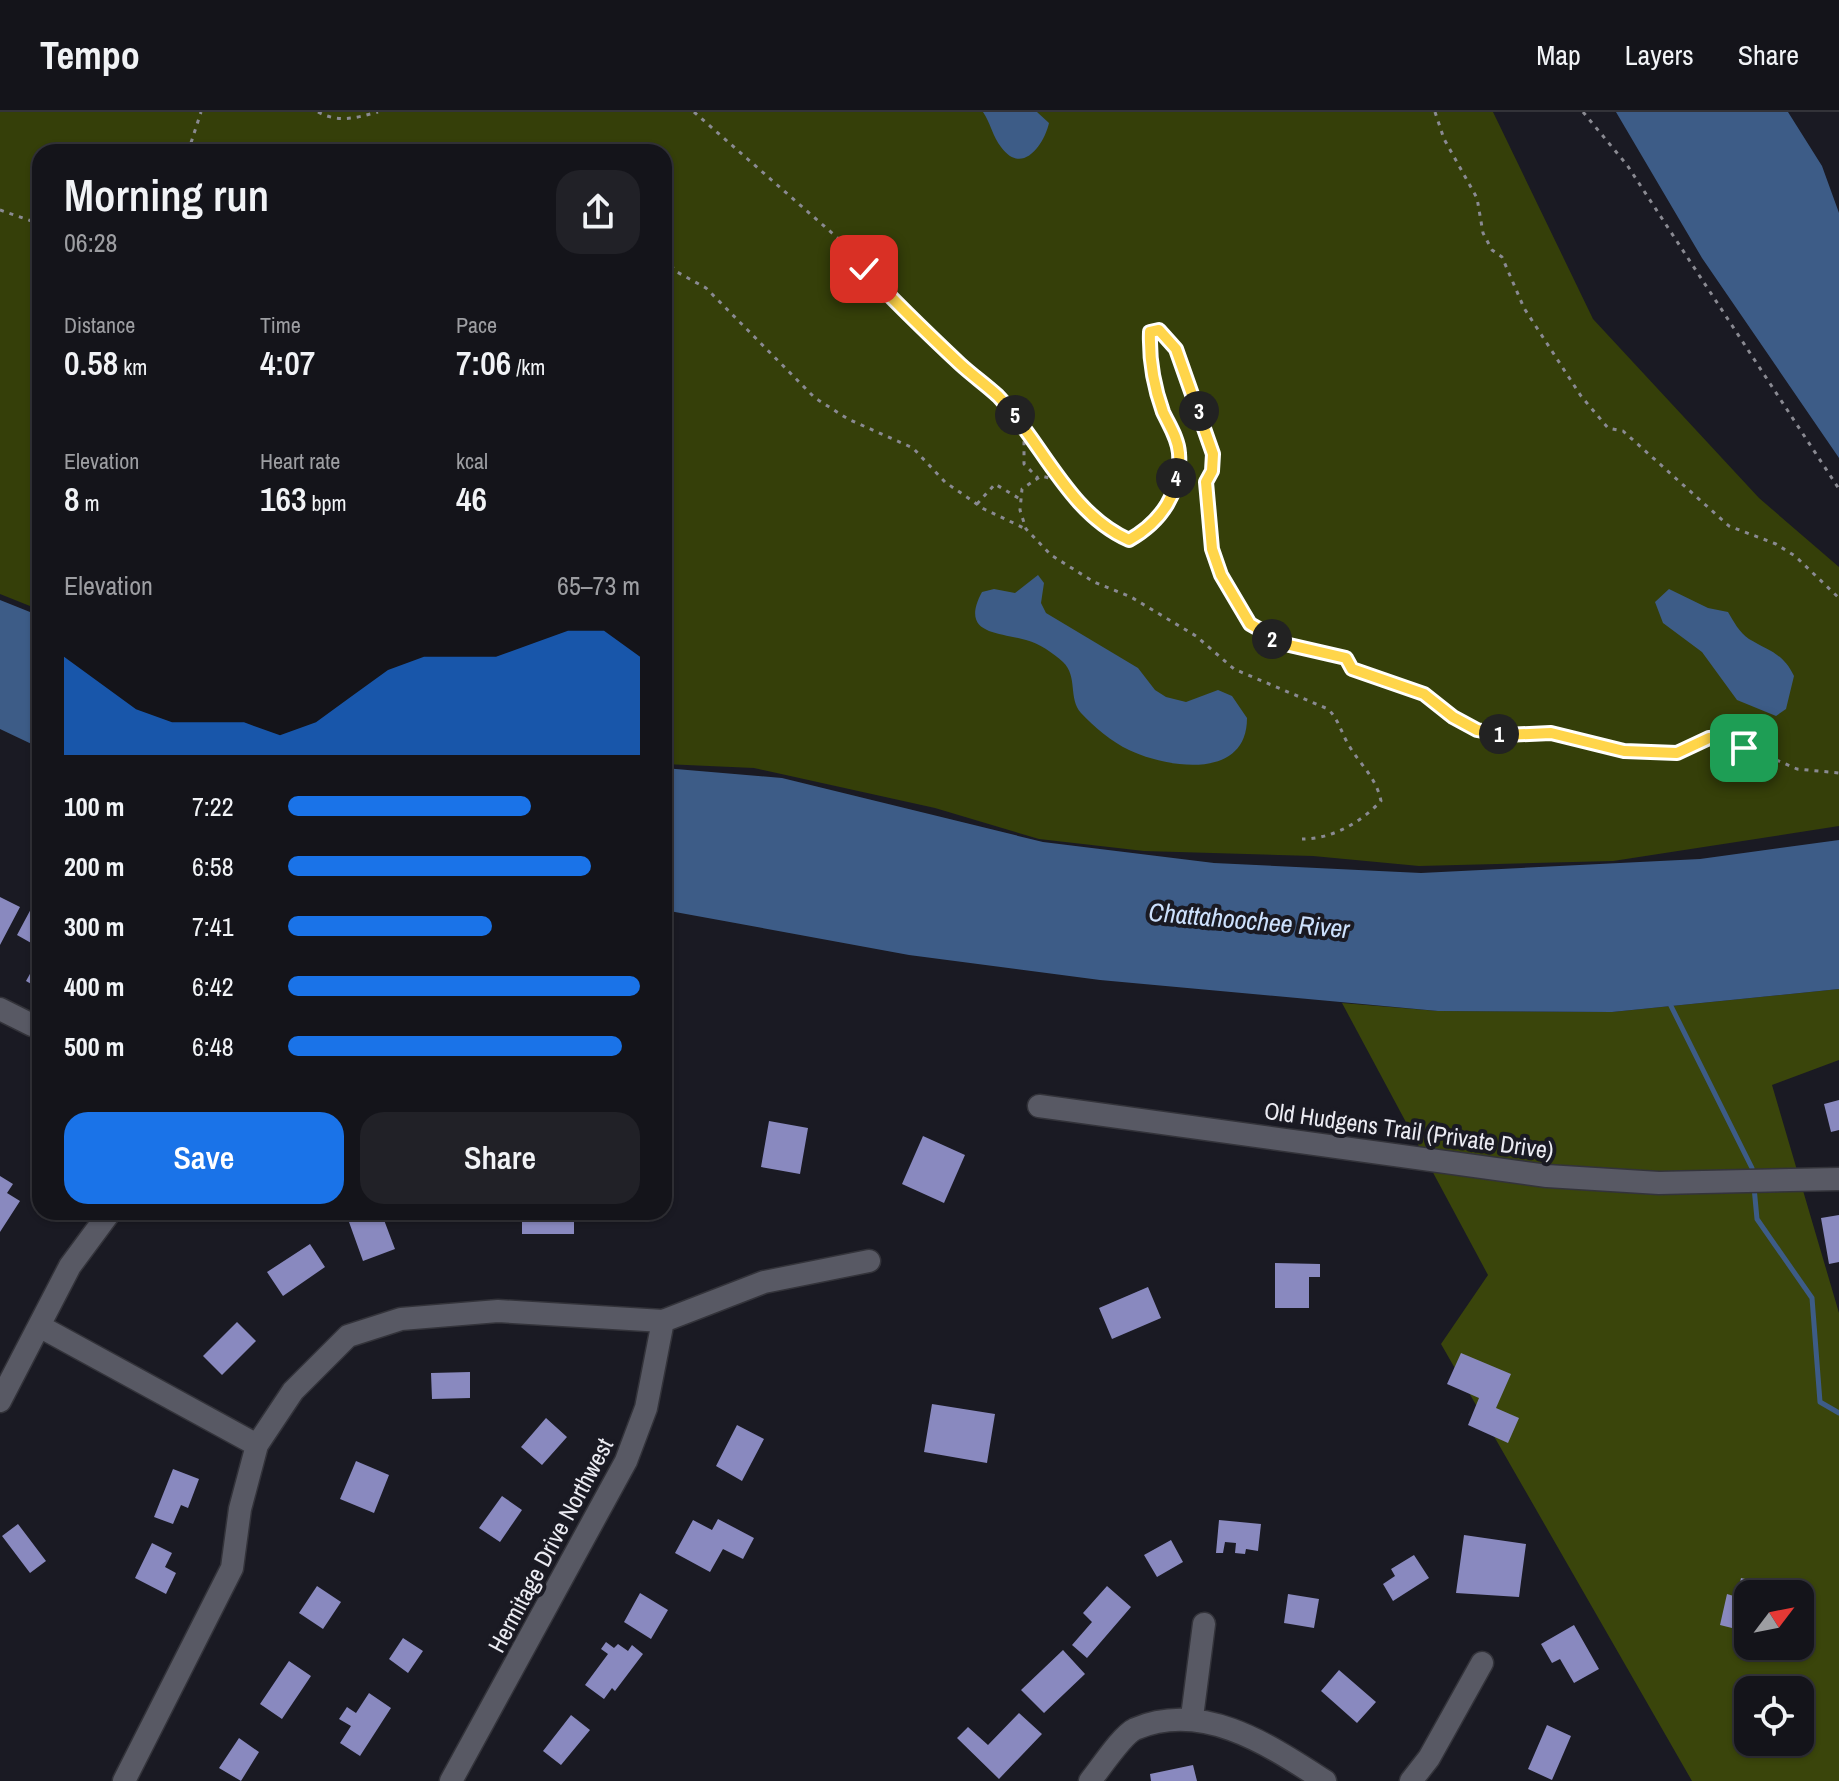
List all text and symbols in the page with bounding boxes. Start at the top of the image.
text: Tempo [40,30,140,81]
text: Map [1536,36,1581,74]
text: Layers [1625,36,1694,74]
text: Share [1738,36,1799,74]
text: Morning run [64,165,269,225]
button: share [556,170,640,254]
text: 06:28 [64,225,117,260]
pin [830,235,898,303]
icon: check [842,247,886,291]
text: Distance [64,310,135,340]
text: Time [260,310,301,340]
text: Pace [456,310,497,340]
text: 0.58 [64,340,118,386]
text: 4:07 [260,340,315,386]
text: 7:06 [456,340,511,386]
text: km [118,352,147,382]
text: /km [511,352,545,382]
pin: 3 [1179,391,1219,431]
pin: 5 [995,395,1035,435]
text: 3 [1194,396,1204,426]
text: 5 [1010,400,1020,430]
text: Elevation [64,446,139,476]
text: Heart rate [260,446,340,476]
text: kcal [456,446,488,476]
pin: 4 [1156,458,1196,498]
text: 4 [1171,463,1181,493]
text: 8 [64,476,80,522]
text: 163 [260,476,307,522]
text: 46 [456,476,487,522]
text: m [80,488,100,518]
text: bpm [307,488,347,518]
text: Elevation [64,568,153,603]
text: 65–73 m [557,568,640,603]
pin: 2 [1252,619,1292,659]
text: 2 [1267,624,1277,654]
pin: 1 [1479,714,1519,754]
pin [1710,714,1778,782]
text: 1 [1494,719,1504,749]
icon: arrive [1722,726,1766,770]
text: 100 m [64,789,124,824]
text: 7:22 [192,789,234,824]
text: 200 m [64,849,124,884]
text: 6:58 [192,849,234,884]
water label: Chattahoochee River [1147,894,1352,946]
text: 300 m [64,909,124,944]
text: 7:41 [192,909,234,944]
text: 400 m [64,969,124,1004]
text: 6:42 [192,969,234,1004]
text: 500 m [64,1029,124,1064]
text: 6:48 [192,1029,234,1064]
street label: Old Hudgens Trail (Private Drive) [1262,1094,1556,1166]
button: Save [64,1112,344,1204]
button: Share [360,1112,640,1204]
street label: Hermitage Drive Northwest [480,1432,620,1658]
north arrow [1734,1580,1814,1660]
map controls [1734,1580,1814,1756]
button: locate [1734,1676,1814,1756]

